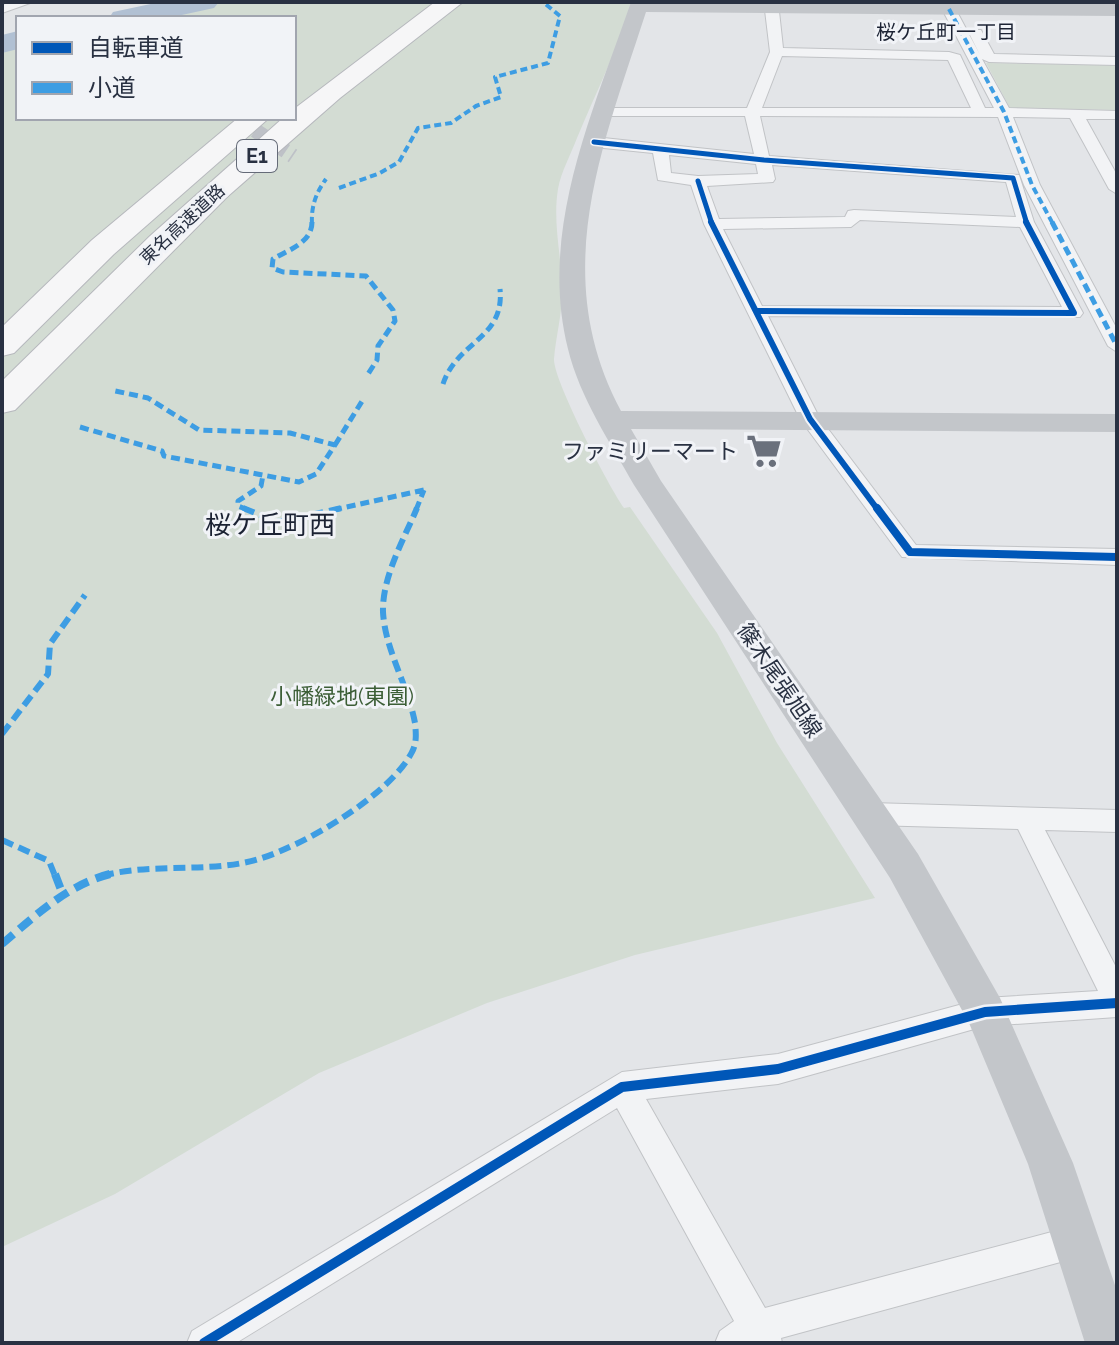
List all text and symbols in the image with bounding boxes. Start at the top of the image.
legend [16,16,296,120]
district label: 桜ケ丘町一丁目 [876,20,1016,44]
text: 自転車道 [88,33,184,62]
text: 小道 [88,73,136,102]
road number: E1 [237,140,277,172]
street label: 東名高速道路 [135,179,229,269]
supermarket icon: ファミリーマート [745,432,783,470]
place label: ファミリーマート [562,438,738,464]
district label: 桜ケ丘町西 [205,510,335,540]
street label: 篠木尾張旭線 [732,618,828,742]
park label: 小幡緑地(東園) [270,683,414,709]

